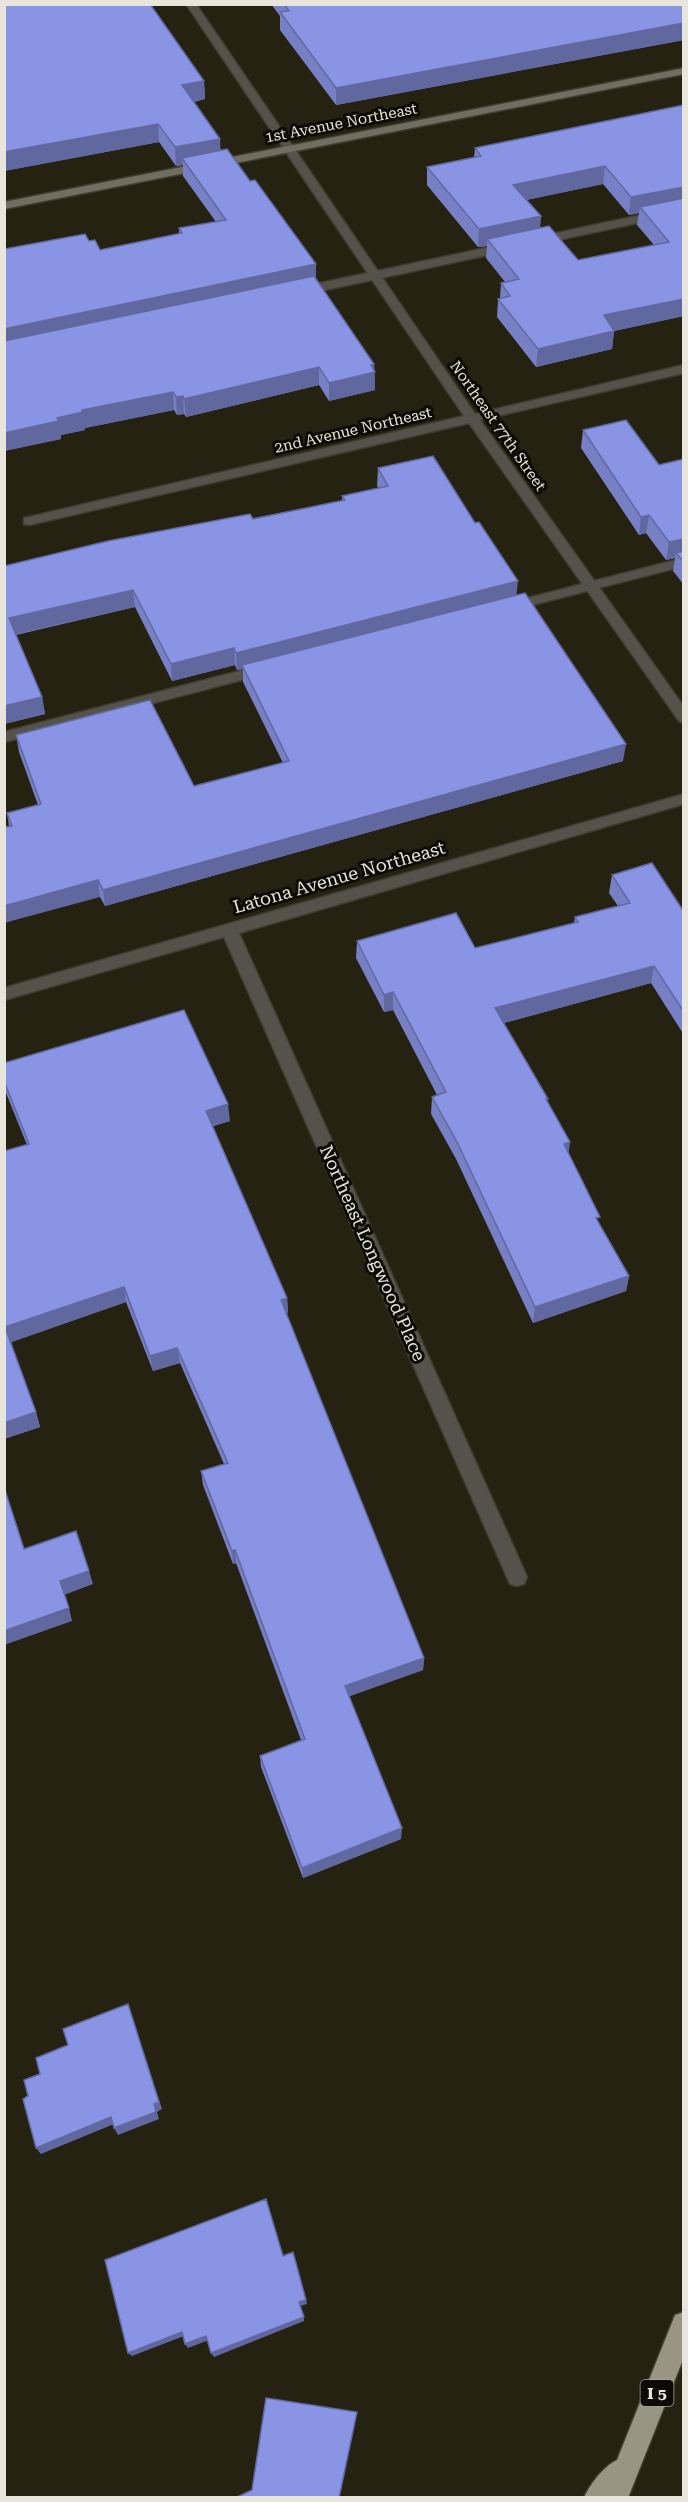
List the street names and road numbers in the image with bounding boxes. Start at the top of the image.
street label: 1st Avenue Northeast [264,99,419,147]
street label: Northeast 77th Street [446,358,550,495]
street label: 2nd Avenue Northeast [273,403,434,457]
street label: Latona Avenue Northeast [231,837,448,917]
street label: Northeast Longwood Place [316,1142,430,1364]
road number: I 5 [640,2380,674,2406]

